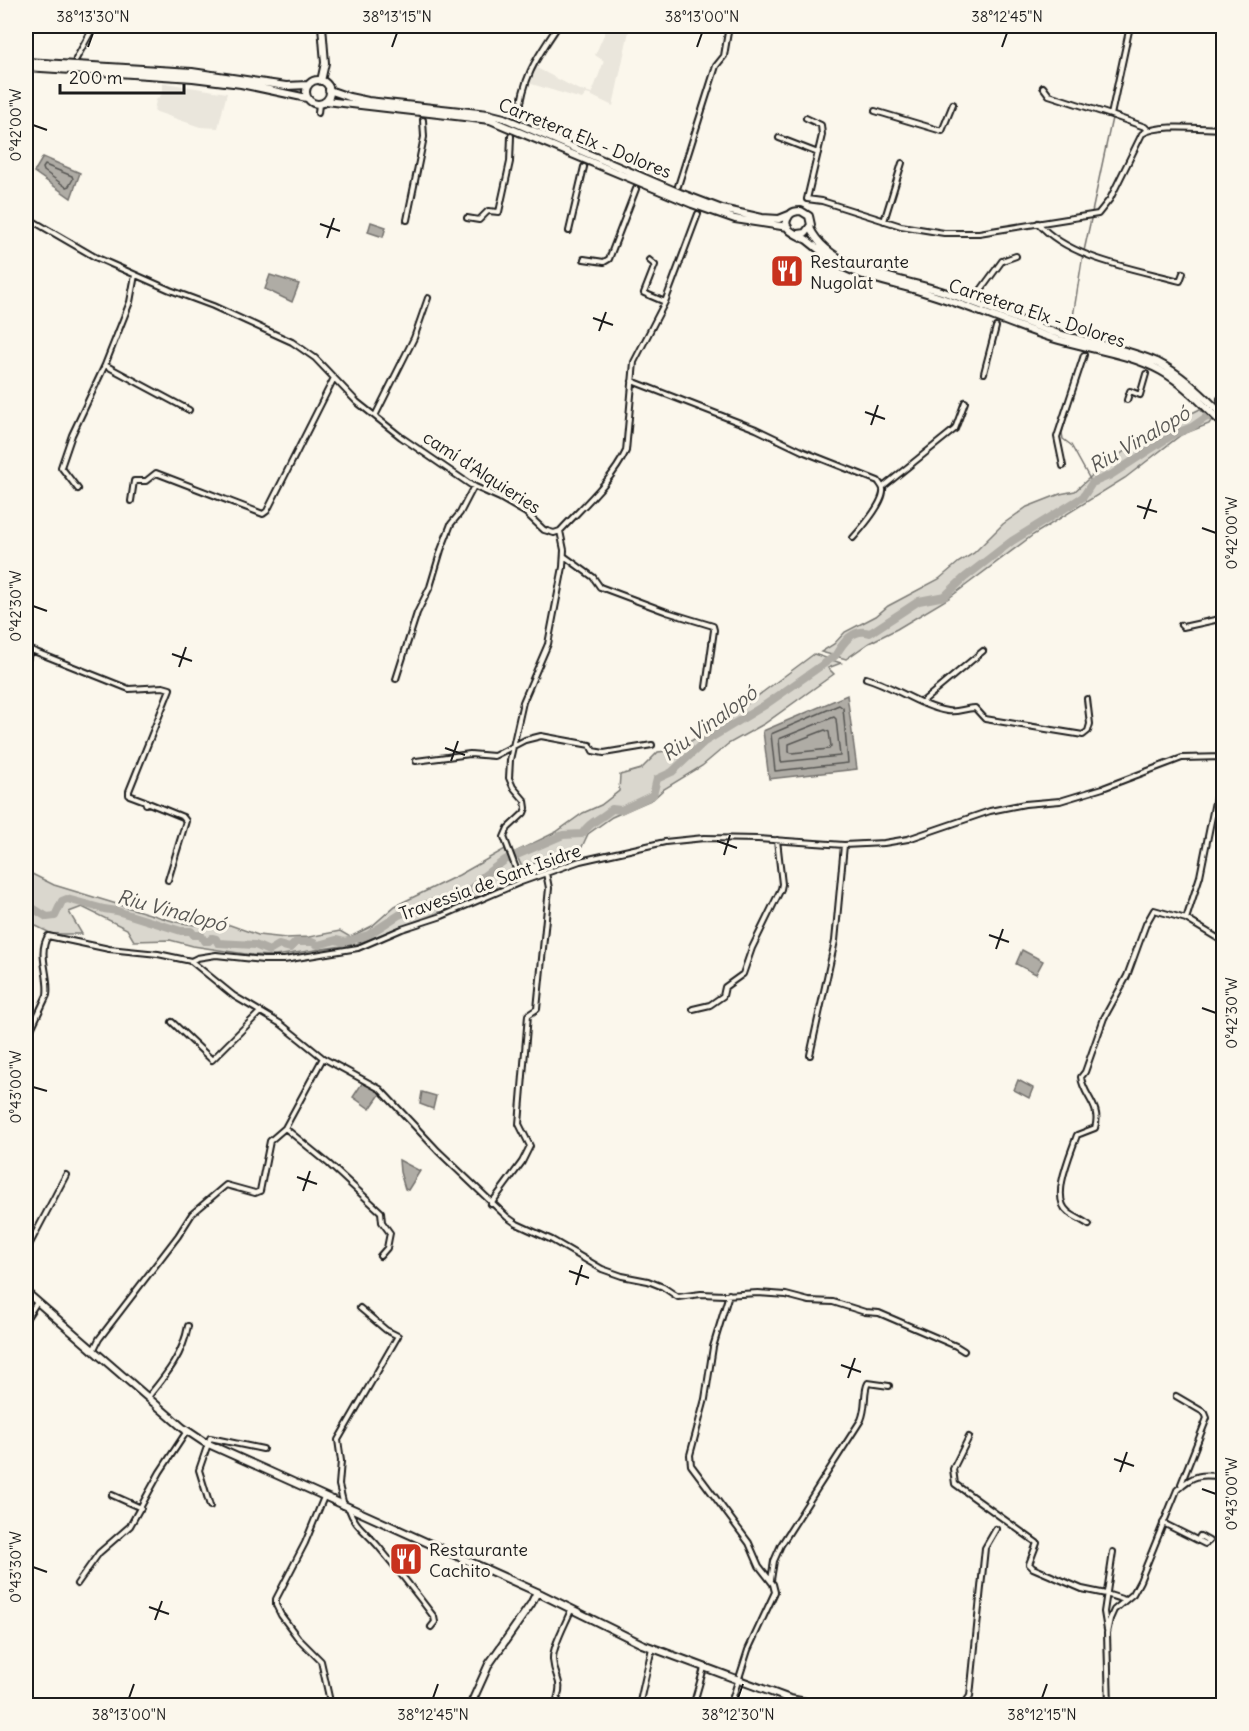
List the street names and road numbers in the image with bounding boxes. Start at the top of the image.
street label: Carretera Elx - Dolores [495,93,675,183]
street label: Carretera Elx - Dolores [946,274,1128,352]
street label: camí d'Alquieries [419,425,545,519]
street label: Travessia de Sant Isidre [396,838,584,926]

